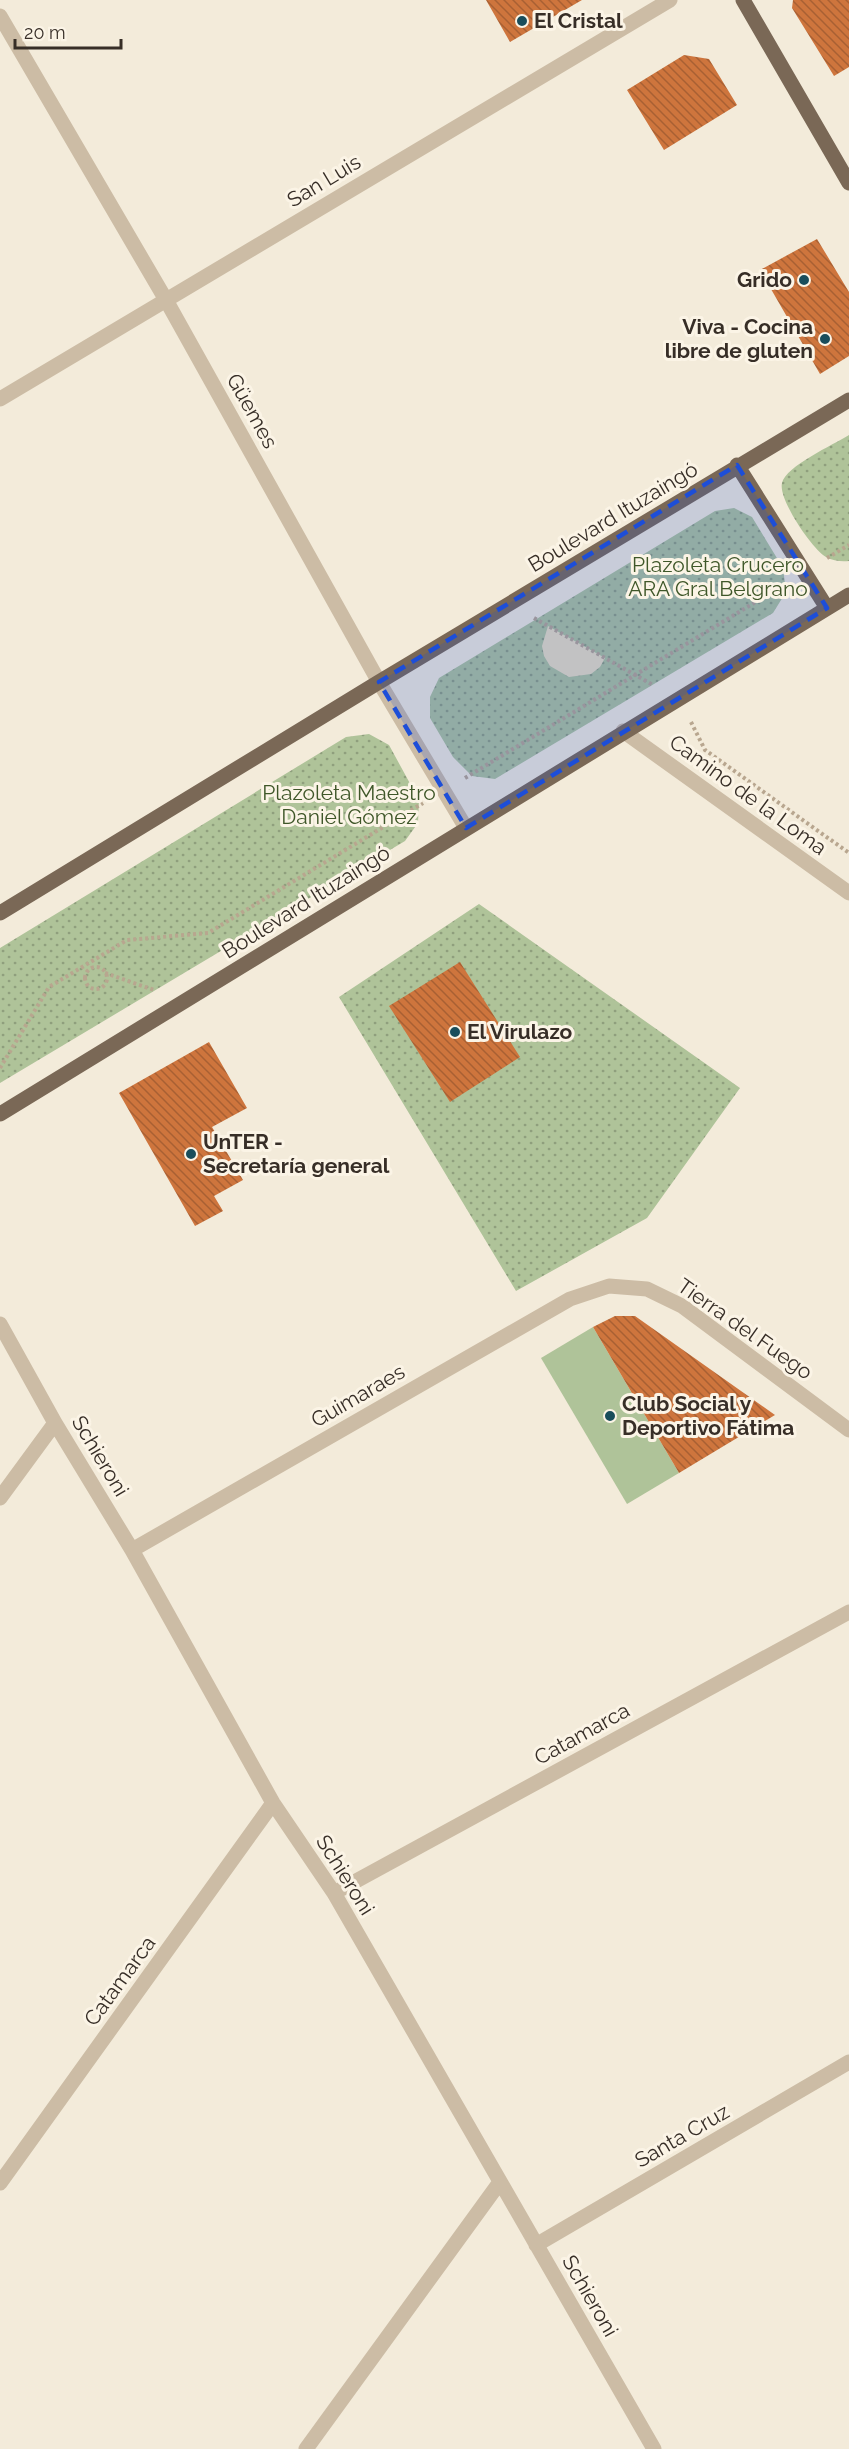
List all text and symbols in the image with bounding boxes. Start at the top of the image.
place label: El Cristal [534,8,623,33]
scale bar [15,12,122,50]
marker: El Cristal [515,14,529,28]
text: 20 m [24,22,66,43]
street label: San Luis [283,149,365,212]
place label: Grido [737,267,792,292]
marker: Grido [797,273,811,287]
place label: Viva - Cocina libre de gluten [665,314,813,363]
marker: Viva - Cocina libre de gluten [818,332,832,346]
street label: Güemes [222,369,283,453]
street label: Boulevard Ituzaingó [523,456,702,577]
park label: Plazoleta Crucero ARA Gral Belgrano [628,552,808,601]
street label: Camino de la Loma [665,729,832,860]
park label: Plazoleta Maestro Daniel Gómez [262,780,436,829]
street label: Boulevard Ituzaingó [217,840,394,963]
place label: El Virulazo [467,1019,573,1044]
marker: El Virulazo [448,1025,462,1039]
place label: UnTER - Secretaría general [203,1129,390,1178]
marker: UnTER - Secretaría general [184,1147,198,1161]
street label: Tierra del Fuego [673,1273,818,1384]
street label: Guimaraes [306,1359,409,1432]
place label: Club Social y Deportivo Fátima [622,1391,794,1440]
marker: Club Social y Deportivo Fátima [603,1409,617,1423]
street label: Schieroni [67,1411,134,1501]
street label: Catamarca [530,1697,634,1770]
street label: Schieroni [311,1830,380,1919]
street label: Catamarca [79,1931,161,2031]
street label: Santa Cruz [630,2099,733,2173]
street label: Schieroni [557,2251,624,2341]

